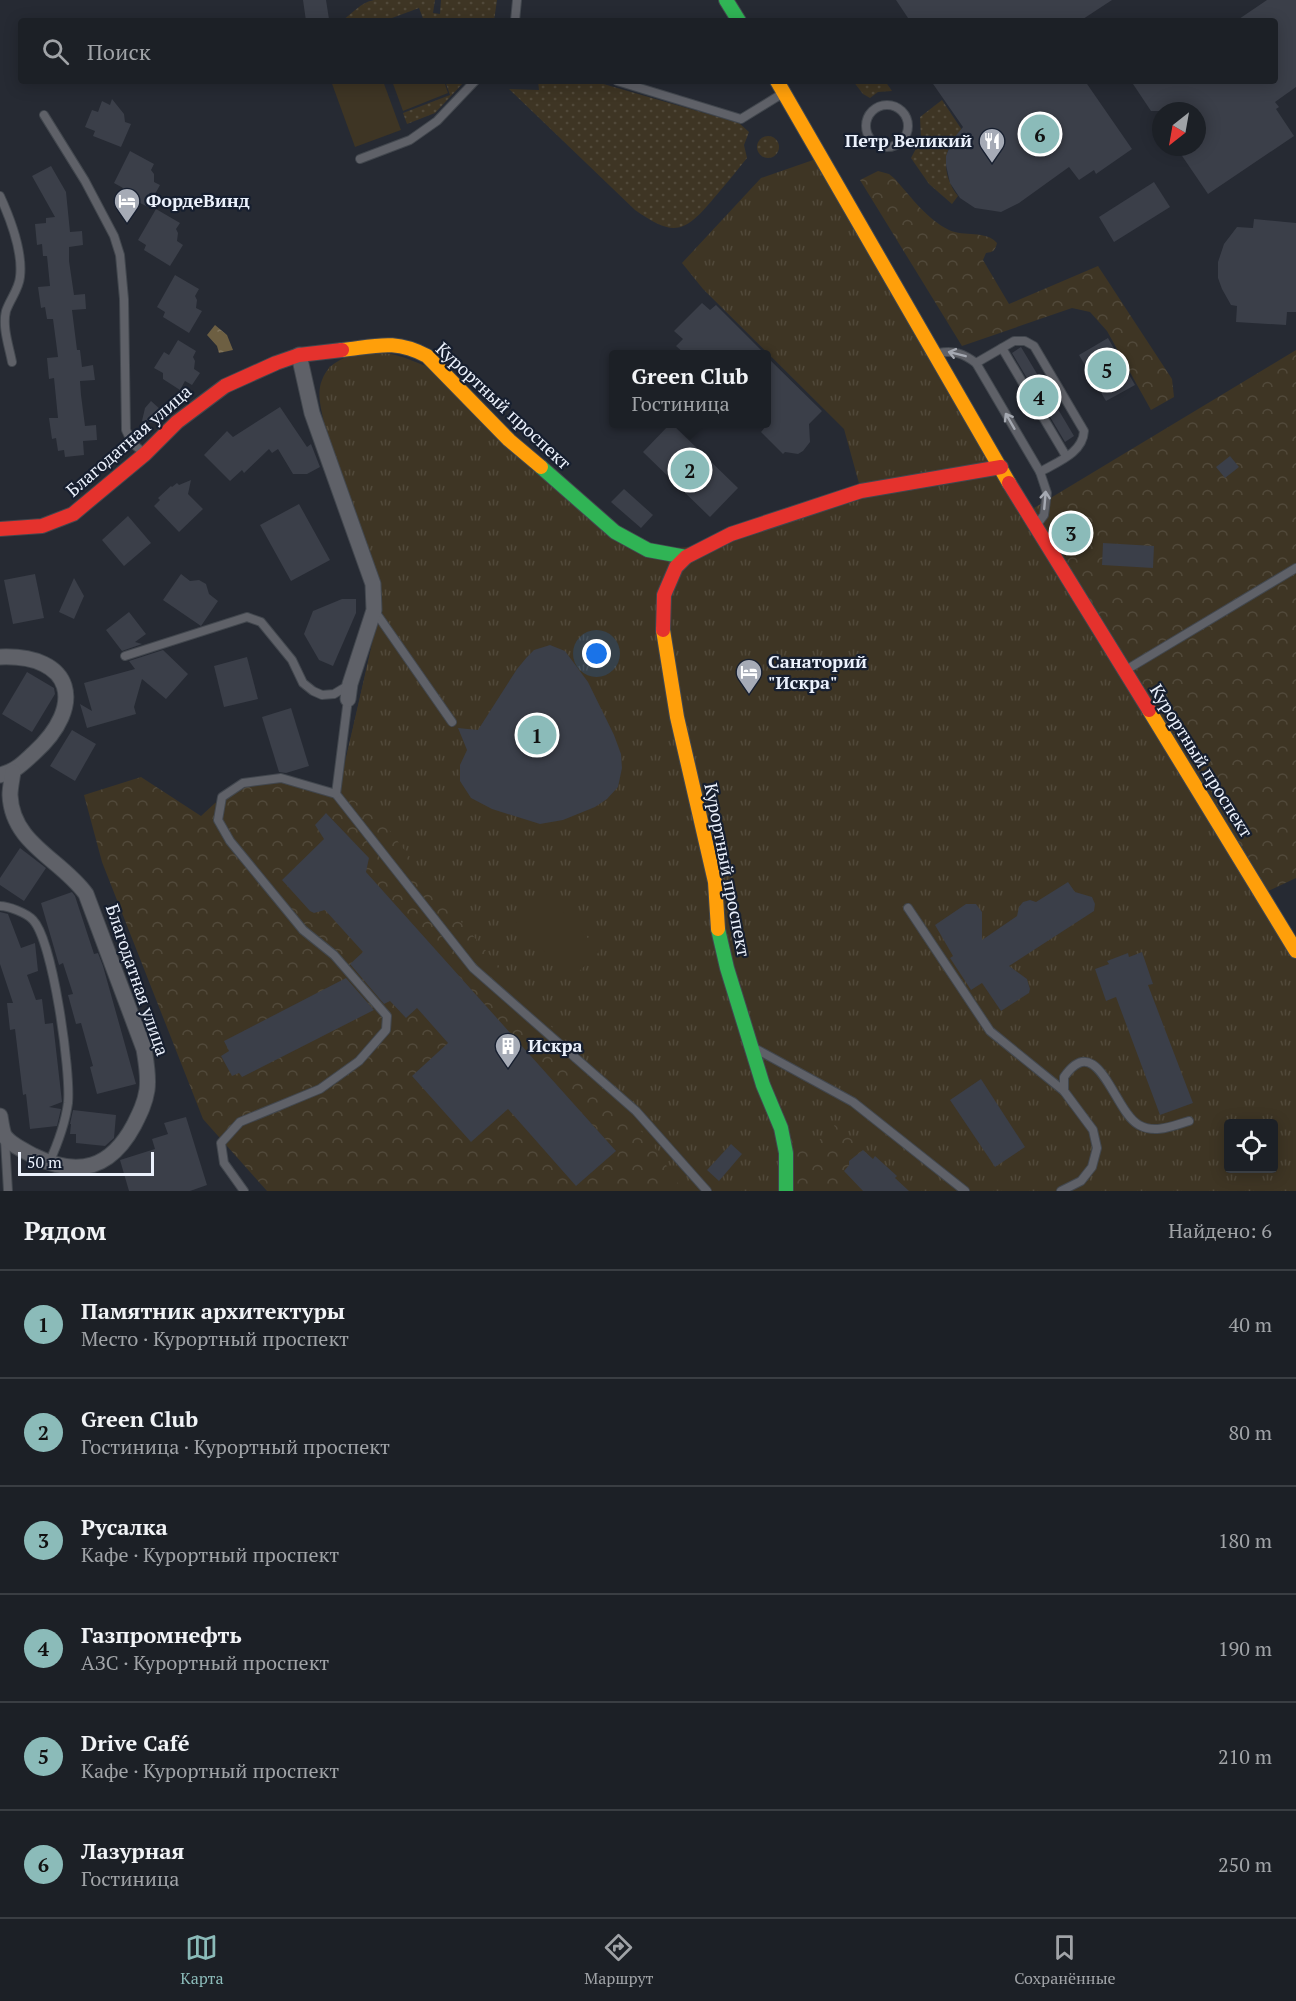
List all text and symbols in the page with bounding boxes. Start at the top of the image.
search box [18,18,1278,84]
icon: search [39,35,72,68]
text: Поиск [87,37,151,66]
north arrow [1152,102,1206,156]
pin: 6 [1020,112,1060,156]
restaurant icon: Петр Великий [977,126,1007,164]
place label: Петр Великий [845,128,972,152]
hotel icon: ФордеВинд [112,186,142,224]
place label: ФордеВинд [146,188,250,212]
street label: Курортный проспект [431,336,576,474]
one-way arrow [948,347,967,359]
pin: 5 [1088,348,1126,392]
popup [609,350,771,428]
text: Green Club [631,361,749,390]
pin: 4 [1020,374,1058,420]
street label: Благодатная улица [61,379,196,501]
text: Гостиница [631,390,730,417]
one-way arrow [1004,413,1016,430]
pin: 2 [670,448,710,492]
one-way arrow [1040,491,1051,510]
pin: 3 [1052,510,1090,556]
your location [582,639,611,668]
place label: Санаторий "Искра" [768,649,867,694]
hotel icon: Санаторий "Искра" [734,657,764,695]
street label: Курортный проспект [1145,679,1259,842]
pin: 1 [518,712,556,758]
street label: Курортный проспект [699,781,757,959]
street label: Благодатная улица [101,901,175,1059]
building icon: Искра [493,1031,523,1069]
place label: Искра [528,1033,582,1057]
map controls [1224,1119,1278,1173]
button: locate [1224,1119,1278,1173]
scale bar [18,1149,154,1176]
text: 50 m [27,1151,62,1173]
text: Рядом [24,1213,107,1247]
text: Найдено: 6 [1168,1217,1272,1244]
text: Памятник архитектуры [81,1296,345,1325]
text: 1 [38,1311,49,1338]
text: 40 m [1229,1311,1272,1338]
text: Место · Курортный проспект [81,1325,349,1352]
text: Green Club [81,1404,198,1433]
text: 2 [38,1419,49,1446]
text: 80 m [1229,1419,1272,1446]
text: Гостиница · Курортный проспект [81,1433,390,1460]
text: Русалка [81,1512,168,1541]
text: 3 [38,1527,49,1554]
text: 180 m [1218,1527,1272,1554]
text: Кафе · Курортный проспект [81,1541,339,1568]
text: Газпромнефть [81,1620,242,1649]
text: 4 [38,1635,49,1662]
text: 190 m [1218,1635,1272,1662]
text: АЗС · Курортный проспект [81,1649,329,1676]
text: Drive Café [81,1728,190,1757]
text: 5 [38,1743,49,1770]
text: 210 m [1218,1743,1272,1770]
text: Кафе · Курортный проспект [81,1757,339,1784]
text: Лазурная [81,1836,184,1865]
text: 6 [38,1851,49,1878]
text: 250 m [1218,1851,1272,1878]
text: Гостиница [81,1865,179,1892]
tab: Карта [180,1931,224,1989]
tab: Маршрут [584,1931,654,1989]
tab: Сохранённые [1014,1931,1116,1989]

